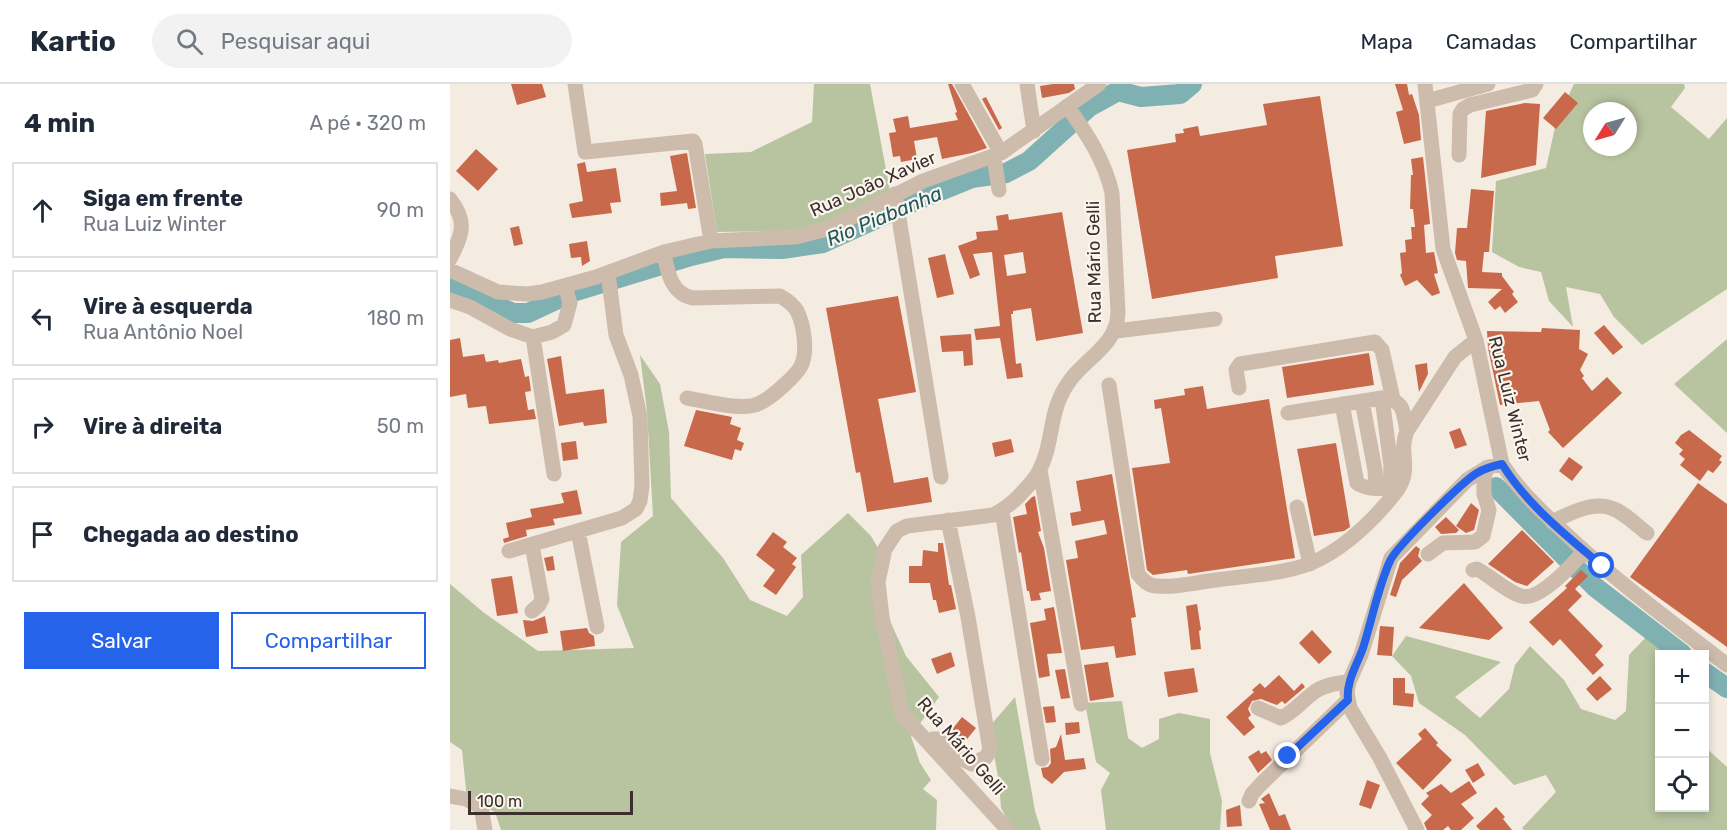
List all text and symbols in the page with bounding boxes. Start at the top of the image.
search box [152,14,572,68]
text: Kartio [30,25,116,58]
icon: search [173,25,206,58]
text: Pesquisar aqui [221,28,370,55]
text: Mapa [1360,29,1413,54]
text: Camadas [1446,29,1536,54]
text: Compartilhar [1569,29,1697,54]
north arrow [1583,102,1637,156]
text: 4 min [24,108,95,139]
text: A pé · 320 m [310,111,426,135]
street label: Rua João Xavier [807,146,940,222]
water label: Rio Piabanha [822,181,946,251]
text: Siga em frente [83,185,243,212]
icon: ahead [26,194,59,227]
text: 90 m [377,198,424,222]
street label: Rua Mário Gelli [1082,201,1106,323]
text: Rua Luiz Winter [83,212,226,236]
text: Vire à esquerda [83,293,253,320]
icon: left [26,302,59,335]
text: 180 m [367,306,424,330]
text: Rua Antônio Noel [83,320,243,344]
street label: Rua Luiz Winter [1484,334,1536,464]
icon: right [26,410,59,443]
text: Vire à direita [83,413,222,440]
text: 50 m [377,414,424,438]
icon: arrive [26,518,59,551]
text: Chegada ao destino [83,521,299,548]
route start [1588,552,1614,578]
button: Salvar [24,612,219,669]
button: Compartilhar [231,612,426,669]
map controls [1655,650,1709,812]
button: + [1655,650,1709,704]
street label: Rua Mário Gelli [912,693,1010,799]
button: − [1655,704,1709,758]
route end [1274,742,1300,768]
button: locate [1655,758,1709,812]
scale bar [468,788,633,816]
text: 100 m [477,792,522,811]

